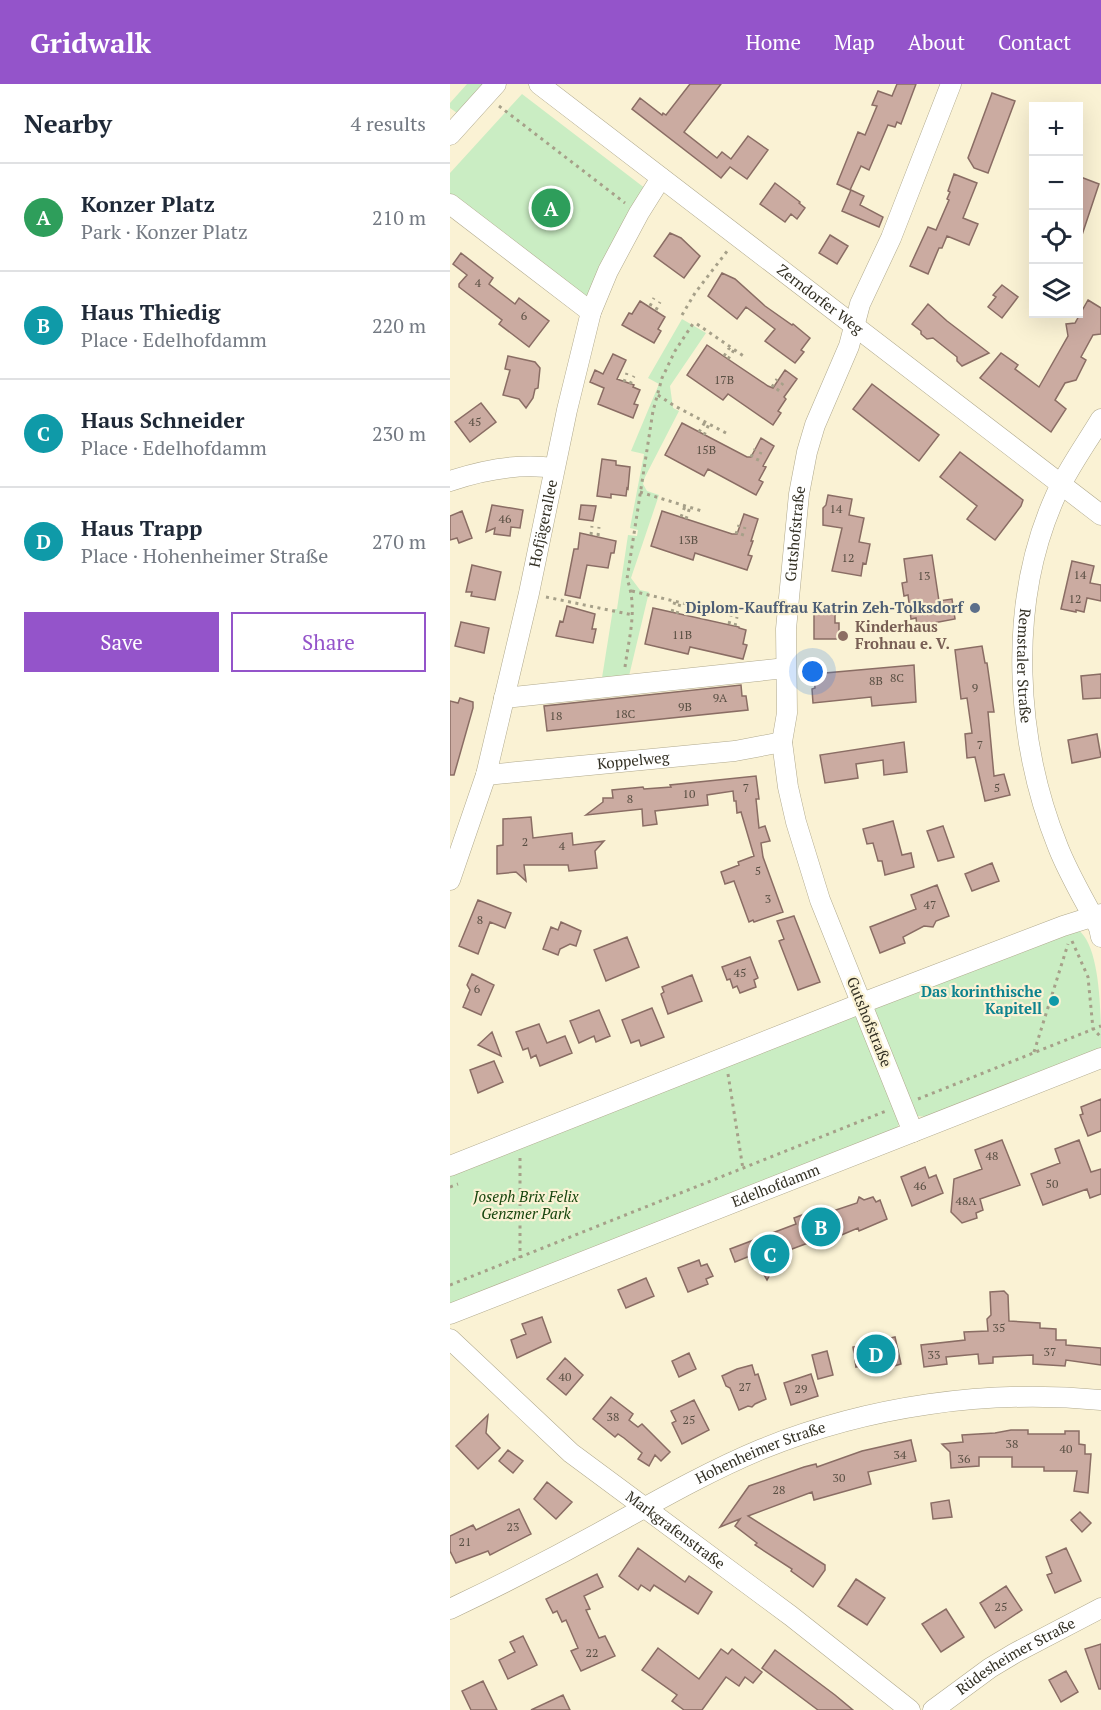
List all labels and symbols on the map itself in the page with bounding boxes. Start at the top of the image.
pin: A [532,186,570,230]
street label: Zerndorfer Weg [773,259,869,339]
house number: 4 [475,275,482,290]
house number: 6 [521,308,528,323]
house number: 17B [714,372,734,387]
house number: 45 [469,414,481,429]
house number: 15B [696,442,716,457]
street label: Hofjägerallee [524,478,561,569]
street label: Gutshofstraße [780,484,809,582]
house number: 14 [830,501,843,516]
house number: 46 [499,511,512,526]
house number: 13B [678,532,698,547]
house number: 12 [842,550,854,565]
house number: 14 [1074,567,1087,582]
house number: 13 [918,568,930,583]
house number: 12 [1069,591,1081,606]
place label: Diplom-Kauffrau Katrin Zeh-Tolksdorf [685,597,964,617]
marker: Diplom-Kauffrau Katrin Zeh-Tolksdorf [968,601,982,615]
street label: Remstaler Straße [1013,608,1037,724]
place label: Kinderhaus Frohnau e. V. [855,616,950,653]
house number: 11B [672,627,692,642]
marker: Kinderhaus Frohnau e. V. [836,629,850,643]
your location [798,657,827,686]
house number: 8C [890,670,904,685]
house number: 8B [869,673,883,688]
house number: 9 [972,680,978,695]
house number: 9A [713,690,728,705]
house number: 9B [678,699,692,714]
house number: 18C [615,706,636,721]
house number: 18 [550,708,562,723]
house number: 7 [977,737,983,752]
street label: Koppelweg [596,746,671,773]
house number: 7 [743,780,749,795]
house number: 5 [994,780,1000,795]
house number: 10 [683,786,695,801]
house number: 8 [627,791,633,806]
house number: 2 [522,834,528,849]
house number: 4 [559,838,566,853]
house number: 5 [755,863,761,878]
house number: 3 [765,891,771,906]
house number: 47 [924,897,936,912]
house number: 8 [477,912,483,927]
house number: 45 [734,965,746,980]
street label: Gutshofstraße [843,973,897,1070]
house number: 6 [474,981,481,996]
place label: Das korinthische Kapitell [921,981,1042,1018]
marker: Das korinthische Kapitell [1047,994,1061,1008]
house number: 48 [986,1148,998,1163]
street label: Edelhofdamm [728,1159,822,1211]
house number: 50 [1046,1176,1058,1191]
house number: 46 [914,1178,927,1193]
park label: Joseph Brix Felix Genzmer Park [472,1186,579,1223]
house number: 48A [956,1193,977,1208]
pin: B [802,1204,841,1250]
pin: C [750,1232,790,1276]
house number: 35 [993,1320,1005,1335]
pin: D [856,1332,896,1376]
house number: 37 [1044,1344,1056,1359]
house number: 33 [928,1347,940,1362]
house number: 40 [559,1369,571,1384]
house number: 27 [739,1379,751,1394]
house number: 29 [795,1381,807,1396]
house number: 38 [607,1409,619,1424]
house number: 25 [683,1412,695,1427]
street label: Hohenheimer Straße [691,1416,828,1488]
house number: 38 [1006,1436,1018,1451]
house number: 40 [1060,1441,1072,1456]
house number: 34 [894,1447,907,1462]
house number: 36 [958,1451,971,1466]
house number: 30 [833,1470,845,1485]
house number: 28 [773,1482,785,1497]
street label: Markgrafenstraße [622,1486,730,1573]
house number: 23 [507,1519,519,1534]
house number: 21 [459,1534,471,1549]
house number: 25 [995,1599,1007,1614]
street label: Rüdesheimer Straße [952,1612,1078,1699]
house number: 22 [586,1645,598,1660]

